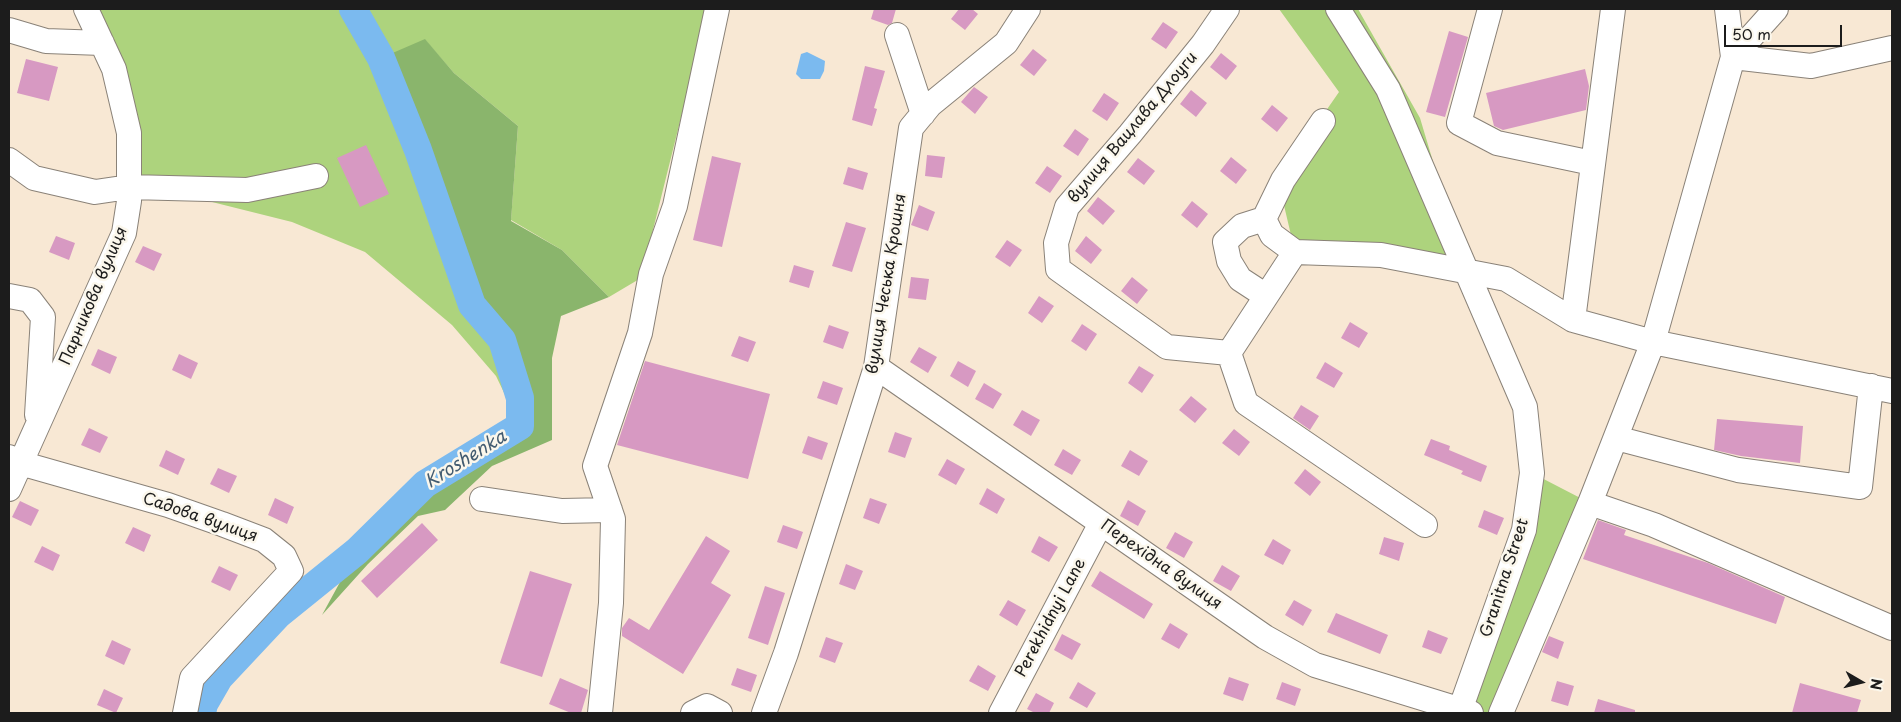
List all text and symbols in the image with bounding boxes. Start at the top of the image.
scale bar [1726,15,1844,47]
text: 50 m [1732,22,1771,45]
street label: вулиця Вацлава Длоуги [1064,49,1202,207]
street label: вулиця Чеська Крошня [863,192,911,376]
street label: Парникова вулиця [56,224,132,368]
water label: Kroshenka [421,427,511,493]
street label: Садова вулиця [140,489,260,547]
street label: Перехідна вулиця [1097,516,1225,614]
street label: Granitna Street [1477,516,1533,640]
street label: Perekhidnyi Lane [1012,556,1090,680]
north arrow [1836,657,1886,707]
text: N [1865,677,1888,691]

